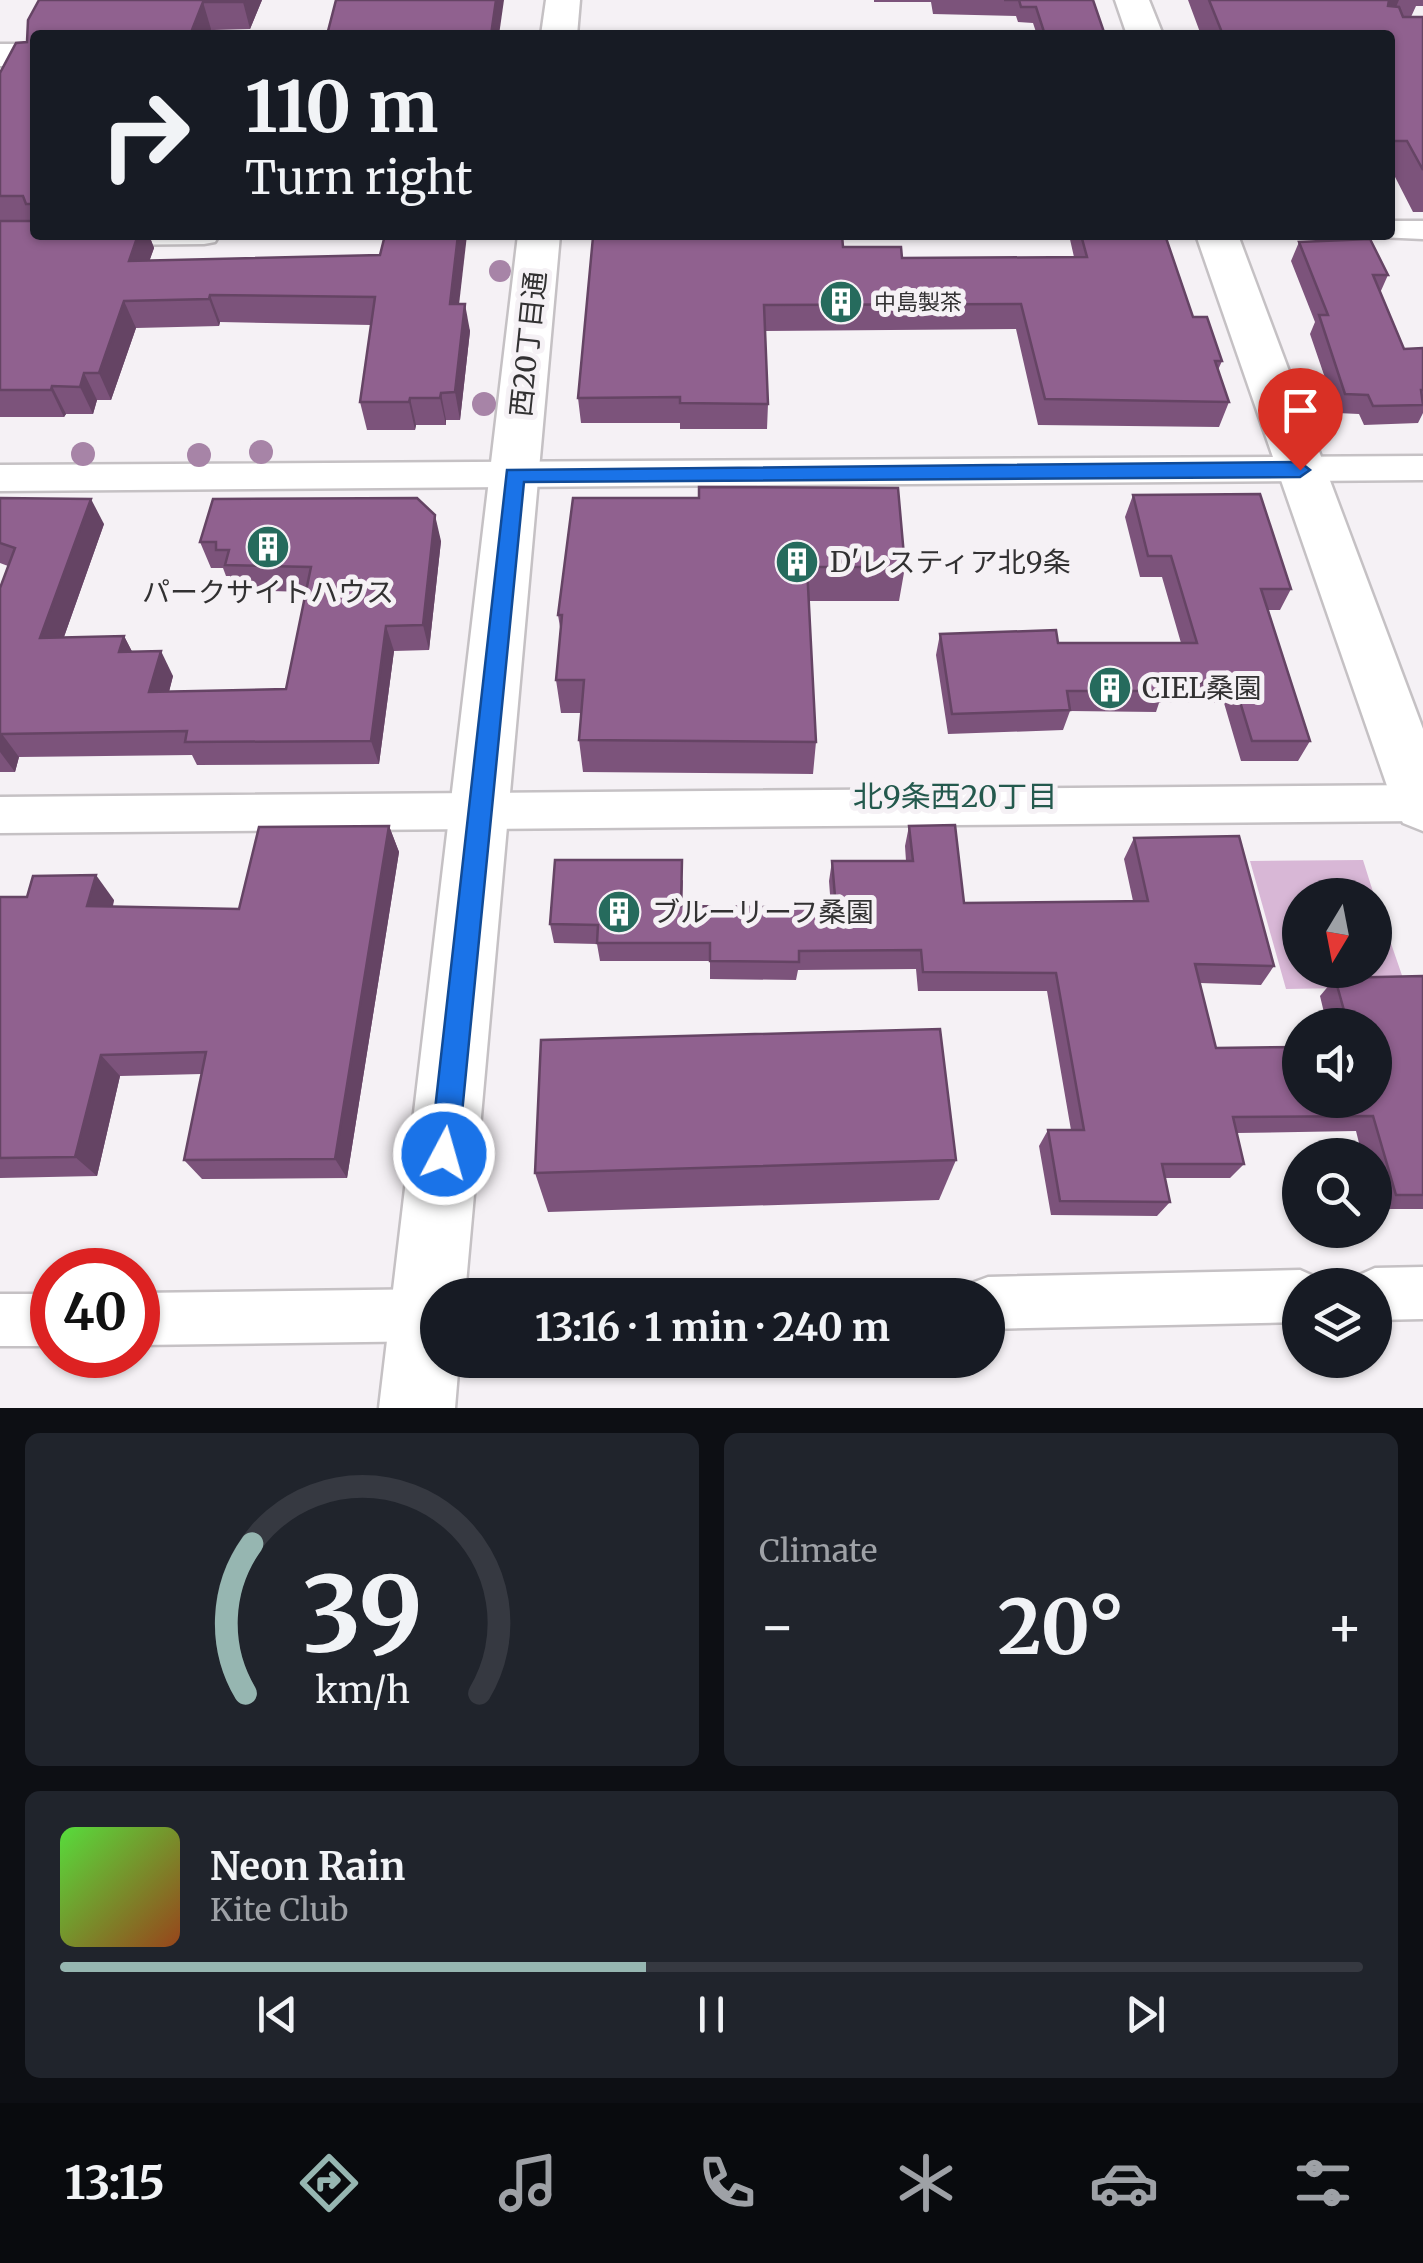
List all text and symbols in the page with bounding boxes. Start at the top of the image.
text: 110 m [245,63,438,151]
icon: right [80,70,210,200]
text: Turn right [245,150,473,206]
street label: 西20丁目通 [502,269,554,419]
building icon: 中島製茶 [818,279,864,325]
place label: 中島製茶 [874,288,962,316]
pin [1258,368,1343,471]
icon: arrive [1273,383,1328,438]
building icon: パークサイトハウス [245,524,291,570]
building icon: D'レスティア北9条 [774,539,820,585]
place label: D'レスティア北9条 [830,544,1071,580]
place label: パークサイトハウス [142,574,394,610]
building icon: CIEL桑園 [1087,665,1133,711]
place label: CIEL桑園 [1142,670,1262,706]
district label: 北9条西20丁目 [853,777,1057,815]
north arrow [1282,878,1392,988]
map controls [1282,878,1392,1378]
building icon: ブルーリーフ桑園 [596,889,642,935]
place label: ブルーリーフ桑園 [652,894,874,930]
button: sound [1282,1008,1392,1118]
position arrow [392,1102,496,1206]
button: search [1282,1138,1392,1248]
speed limit sign: 40 [30,1248,160,1378]
button: layers [1282,1268,1392,1378]
text: 13:16 · 1 min · 240 m [535,1304,890,1351]
text: Climate [759,1531,877,1571]
text: 39 [302,1549,422,1679]
text: 20° [997,1580,1125,1674]
text: − [759,1592,796,1661]
text: + [1326,1592,1363,1661]
text: km/h [315,1668,409,1713]
text: Neon Rain [210,1843,405,1890]
text: Kite Club [210,1890,348,1930]
icon: previous [250,1987,305,2042]
icon: pause [684,1987,739,2042]
icon: next [1118,1987,1173,2042]
icon: directions [294,2148,364,2218]
icon: music [493,2148,563,2218]
icon: phone [692,2148,762,2218]
icon: climate [891,2148,961,2218]
icon: car [1089,2148,1159,2218]
icon: filters [1288,2148,1358,2218]
text: 13:15 [64,2155,165,2211]

